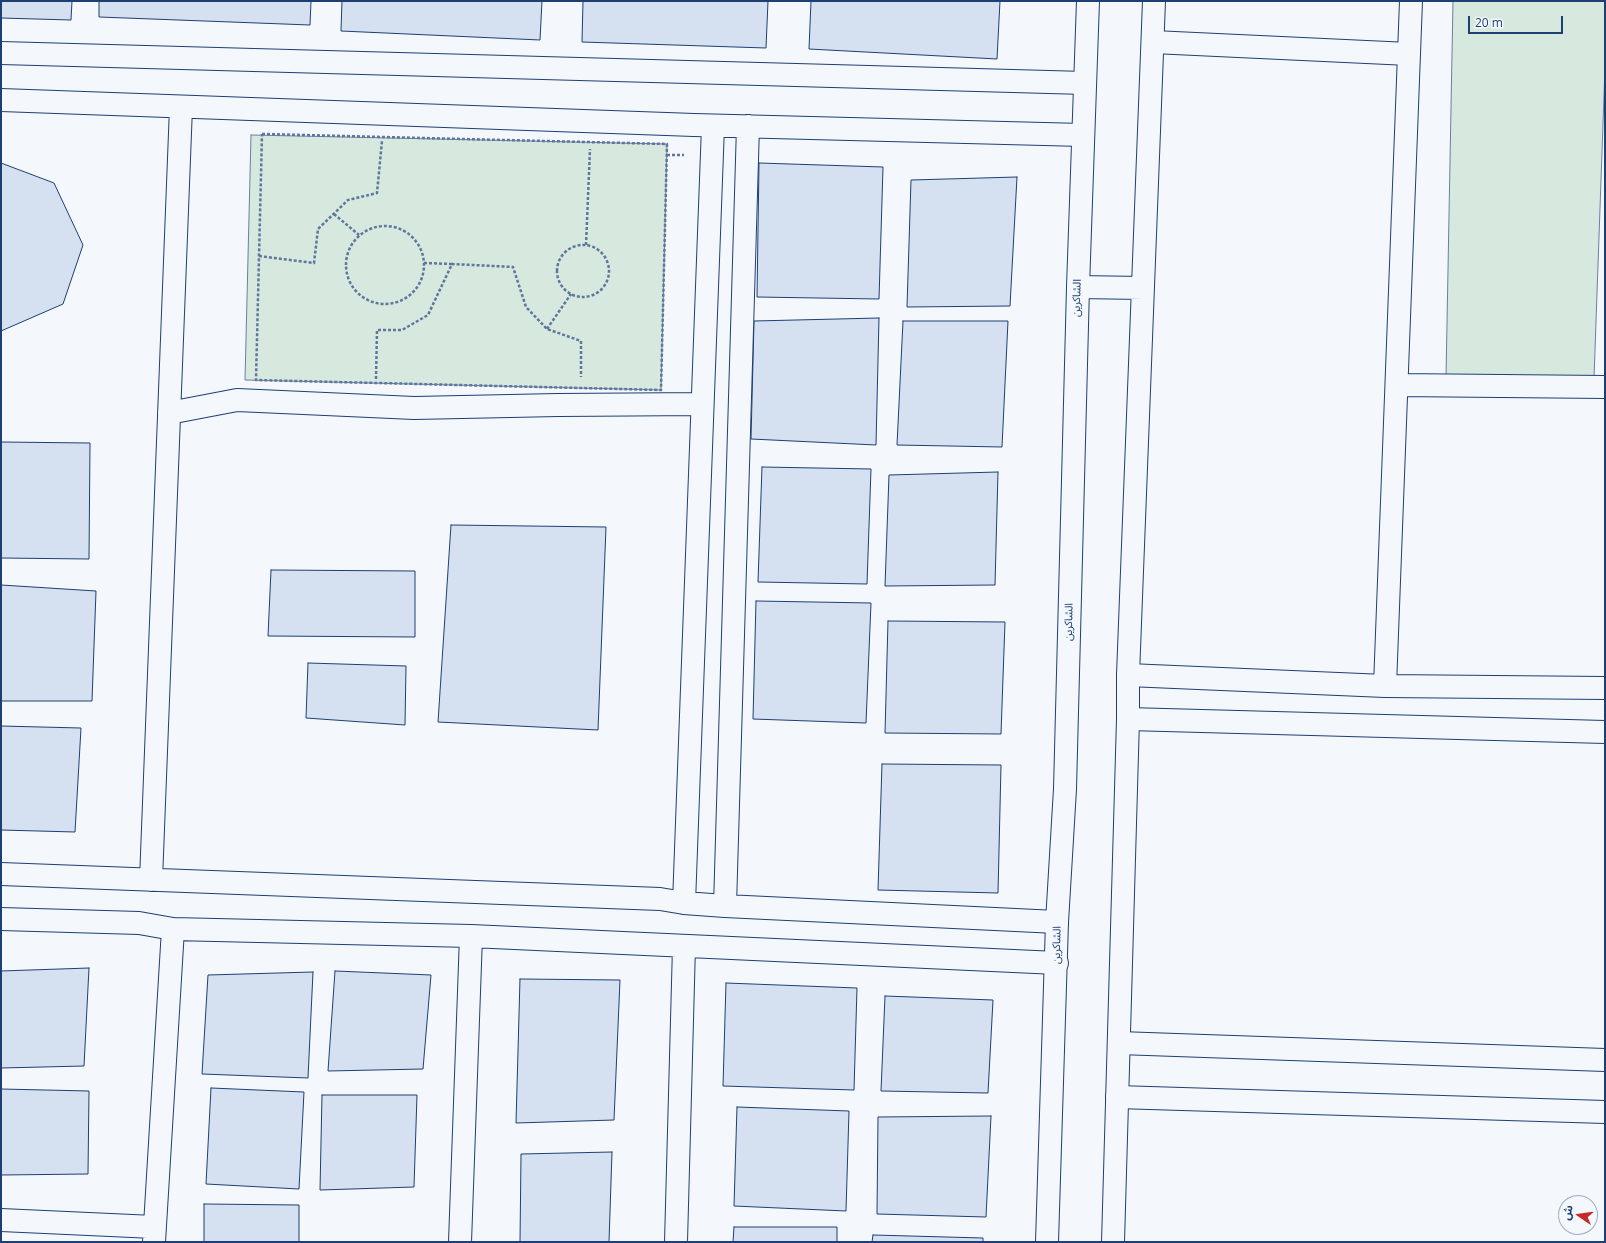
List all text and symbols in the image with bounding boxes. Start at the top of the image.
scale bar [1470,8,1565,34]
text: 20 m [1475,14,1503,31]
street label: الشاكرين [1070,279,1084,317]
street label: الشاكرين [1062,603,1076,641]
street label: الشاكرين [1050,926,1064,964]
north arrow [1558,1195,1598,1235]
text: ش [1558,1203,1576,1221]

